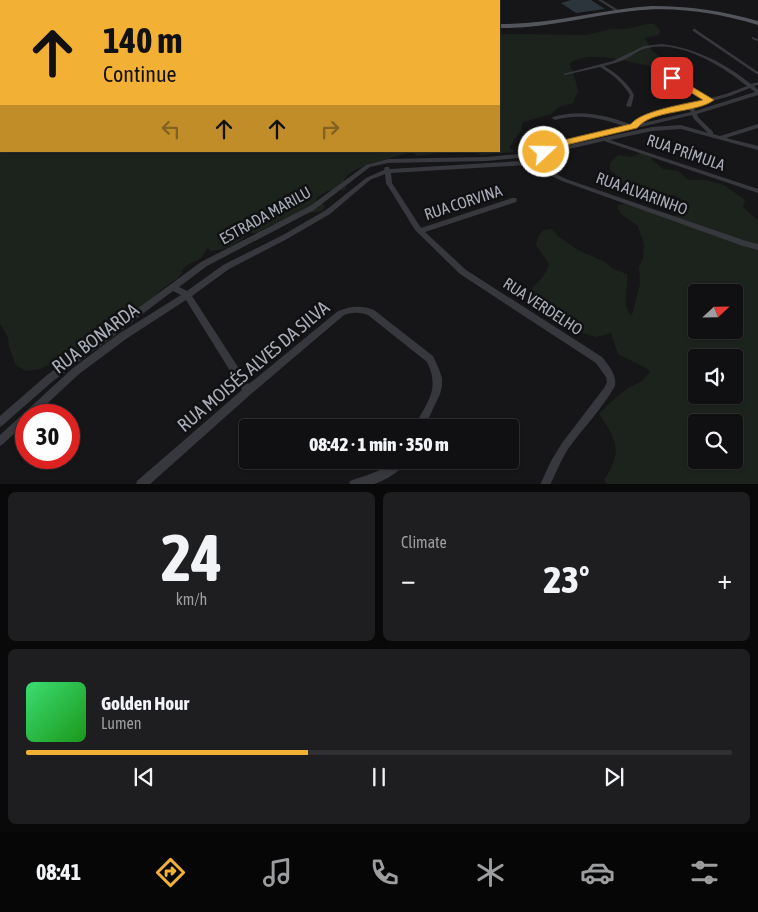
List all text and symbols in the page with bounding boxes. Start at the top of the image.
icon: ahead [20,20,85,85]
text: 140 m [103,20,182,60]
pin [651,57,693,99]
text: Continue [103,61,177,87]
icon: arrive [658,64,686,92]
icon: left [157,115,185,143]
icon: ahead [210,115,238,143]
icon: ahead [263,115,291,143]
icon: right [316,115,344,143]
position arrow [517,125,569,177]
street label: RUA PRÍMULA [644,130,728,174]
street label: RUA ALVARINHO [594,168,690,218]
street label: RUA CORVINA [422,181,504,223]
street label: ESTRADA MARILU [216,182,314,248]
street label: RUA VERDELHO [500,274,586,338]
north arrow [688,284,742,339]
map controls [688,284,743,469]
street label: RUA MOISÉS ALVES DA SILVA [173,296,334,436]
street label: RUA BONARDA [47,298,143,378]
button: sound [688,349,743,404]
speed limit sign: 30 [15,404,80,469]
button: search [688,414,743,469]
text: 08:42 · 1 min · 350 m [309,433,449,455]
text: 24 [161,520,222,595]
text: Climate [401,533,447,551]
text: 23° [543,558,590,601]
text: − [401,563,416,595]
text: + [717,563,732,595]
text: km/h [176,590,207,608]
text: Golden Hour [101,692,189,714]
text: Lumen [101,714,141,732]
icon: previous [130,763,158,791]
icon: pause [365,763,393,791]
icon: next [600,763,628,791]
icon: directions [153,855,188,890]
icon: music [260,855,295,890]
icon: phone [367,855,402,890]
icon: climate [473,855,508,890]
icon: car [580,855,615,890]
icon: filters [687,855,722,890]
text: 08:41 [36,859,81,885]

